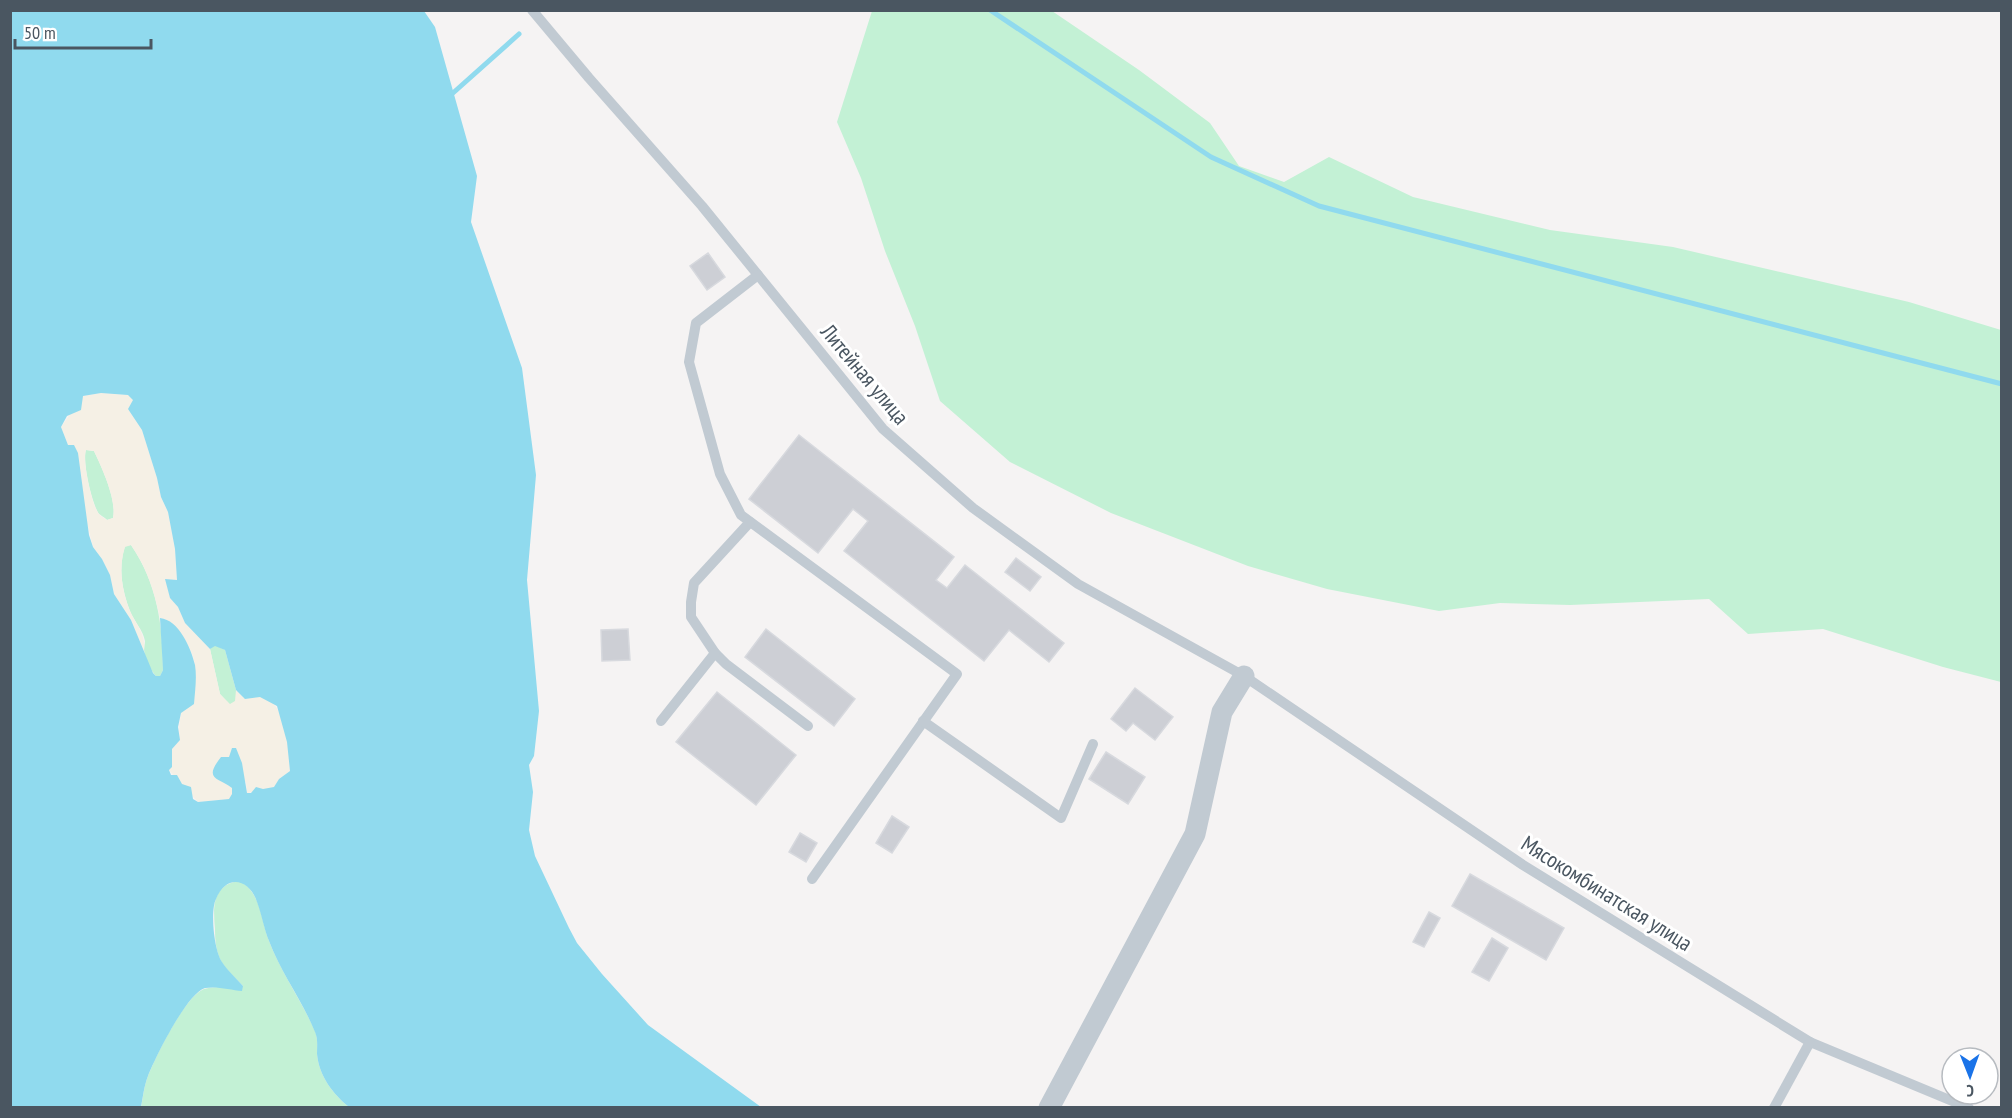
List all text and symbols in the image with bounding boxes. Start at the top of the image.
scale bar [15,12,152,50]
text: 50 m [24,21,56,44]
street label: Литейная улица [814,317,915,430]
street label: Мясокомбинатская улица [1516,829,1698,957]
north arrow [1940,1046,2000,1106]
text: С [1966,1081,1974,1101]

